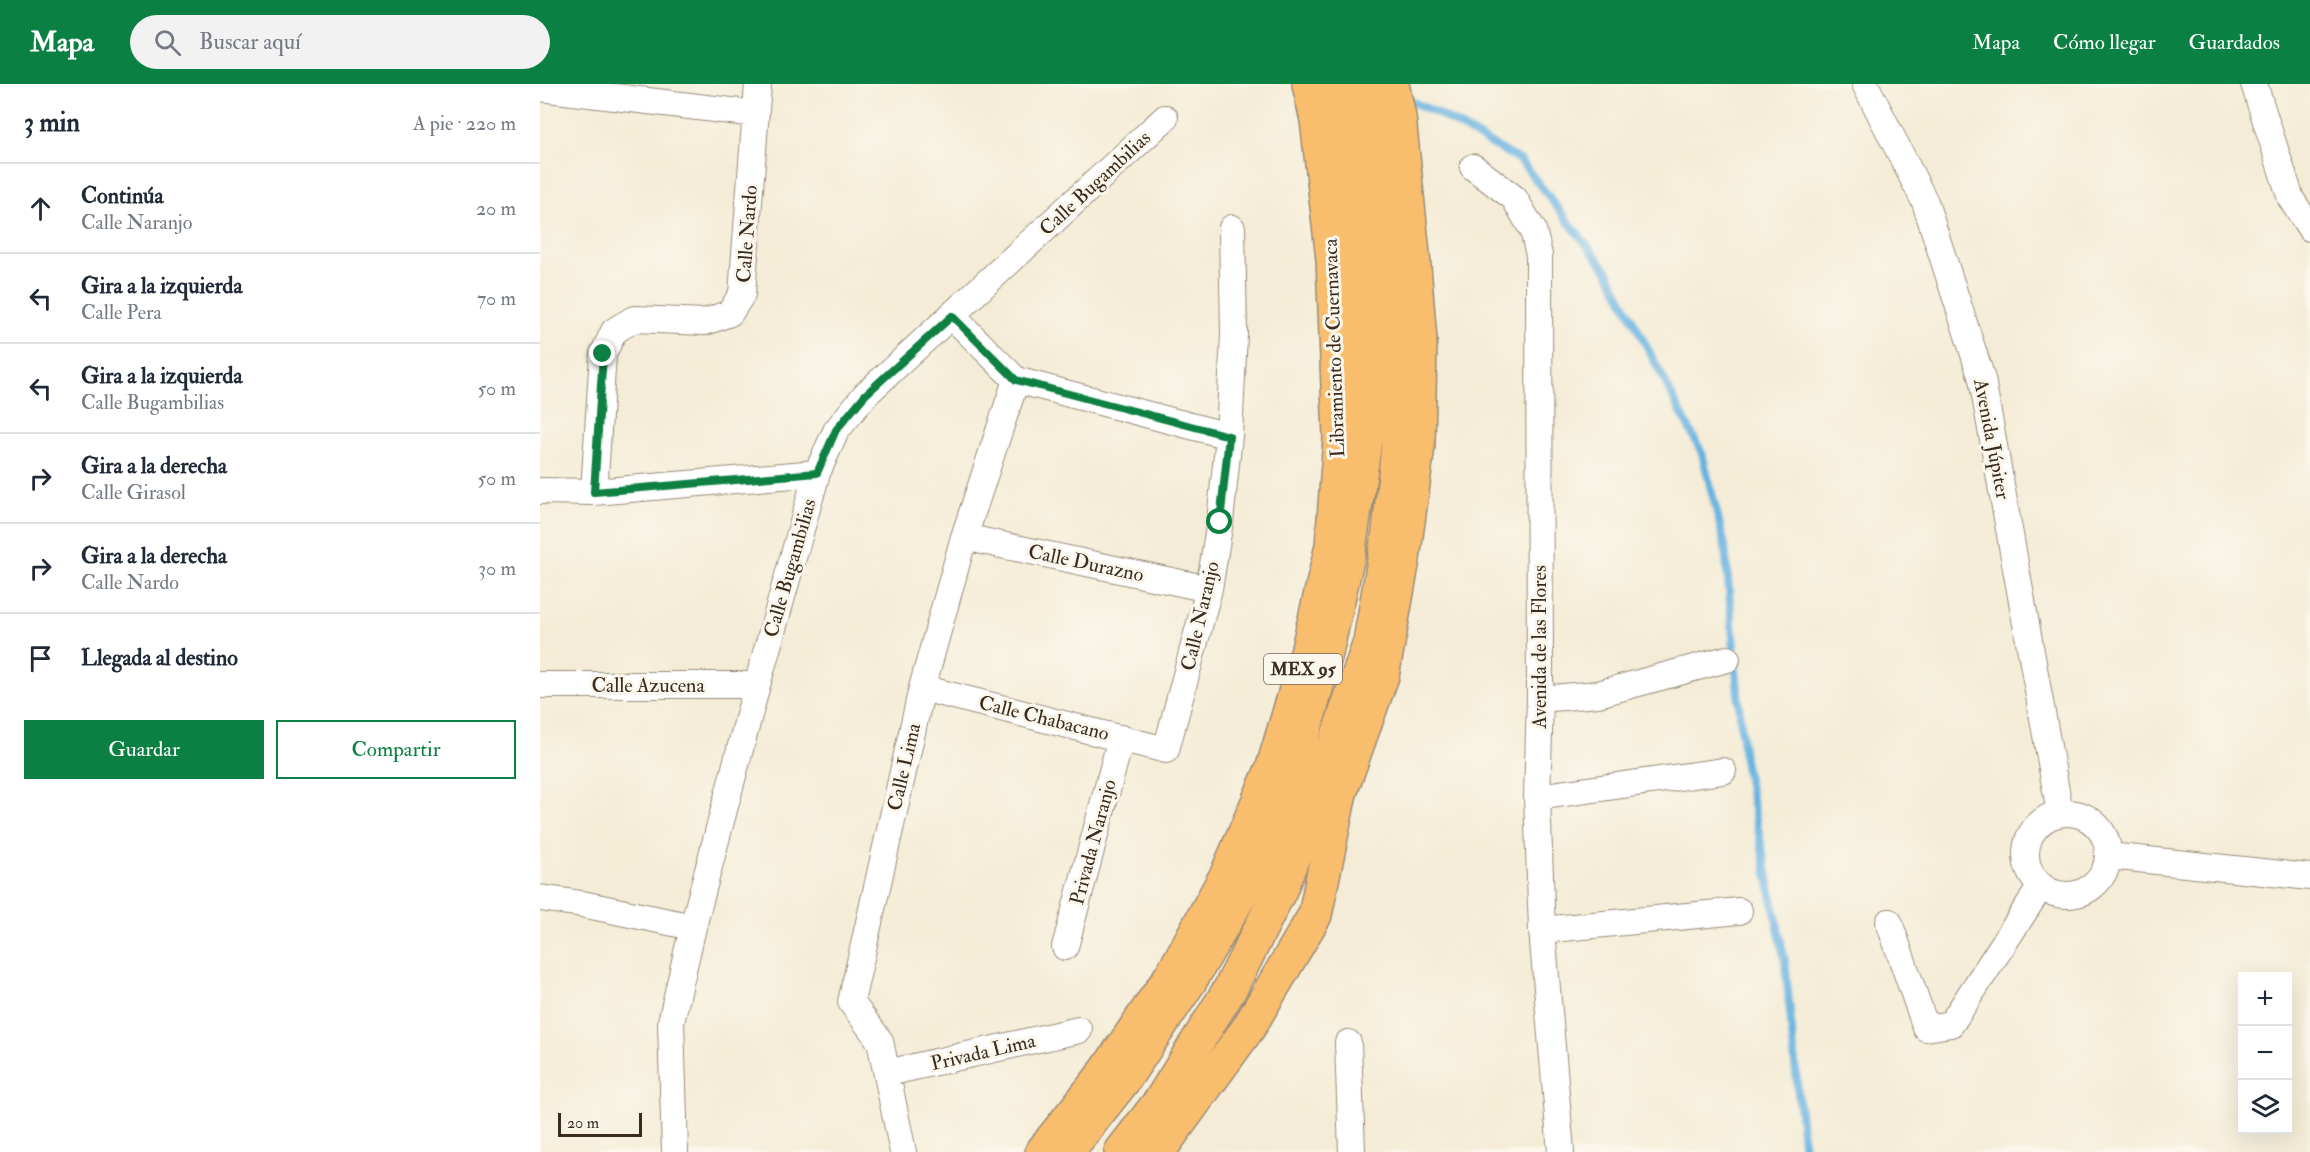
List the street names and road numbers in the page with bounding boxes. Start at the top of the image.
street label: Calle Bugambilias [1034,125,1156,241]
street label: Calle Nardo [731,184,763,284]
street label: Libramiento de Cuernavaca [1318,237,1350,458]
street label: Avenida Júpiter [1967,376,2016,502]
street label: Calle Bugambilias [758,496,822,640]
street label: Calle Durazno [1026,539,1146,587]
street label: Calle Naranjo [1175,559,1225,673]
street label: Avenida de las Flores [1527,565,1552,730]
road number: MEX 95 [1264,654,1342,684]
street label: Calle Azucena [591,673,705,698]
street label: Calle Chabacano [976,690,1112,746]
street label: Calle Lima [882,720,926,813]
street label: Privada Naranjo [1064,776,1122,908]
street label: Privada Lima [928,1028,1039,1076]

